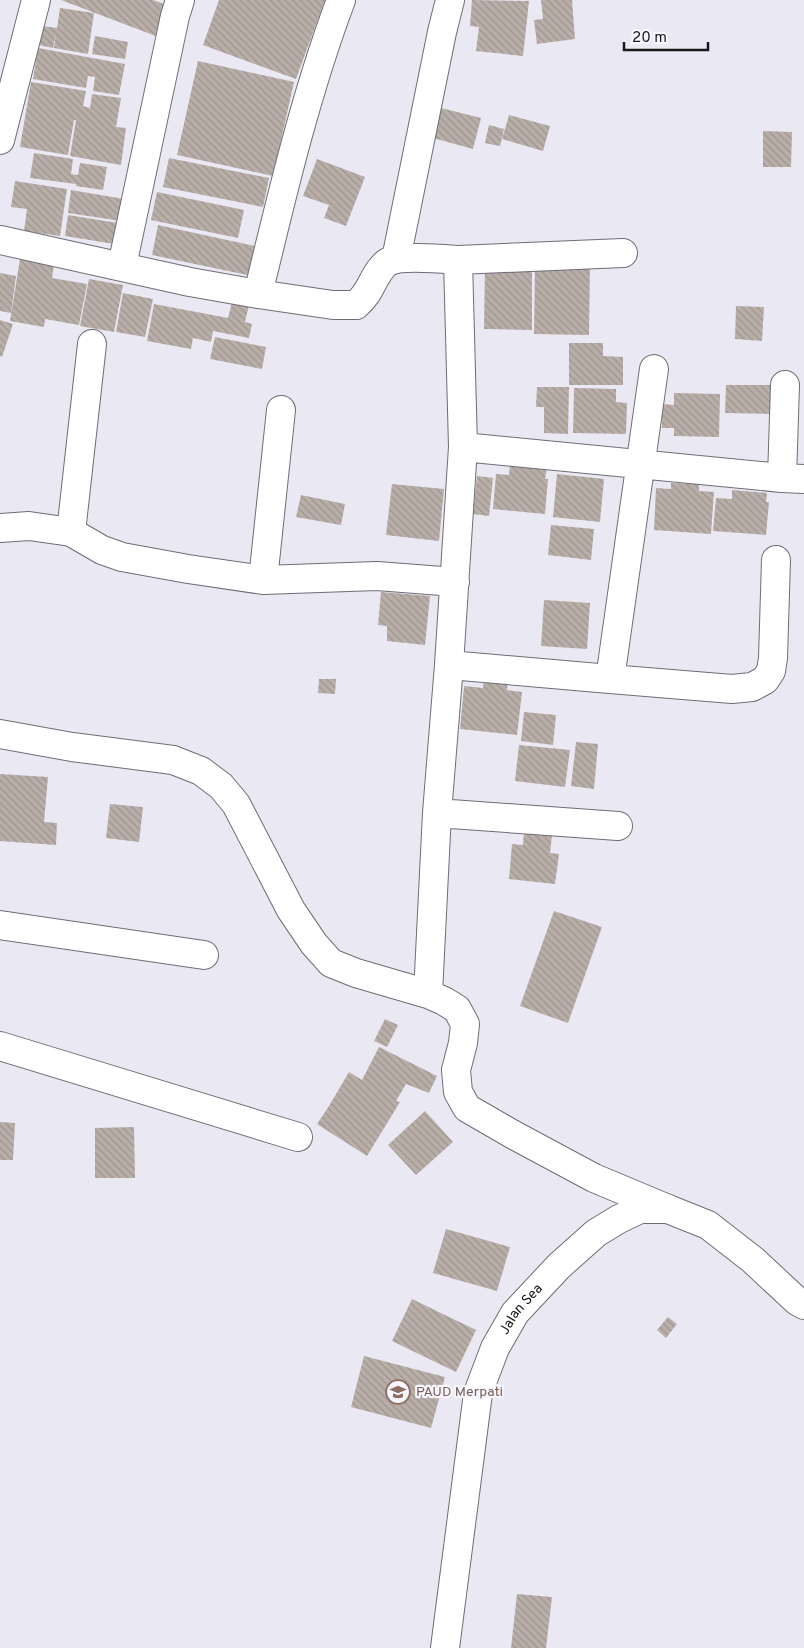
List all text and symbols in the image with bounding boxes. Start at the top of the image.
scale bar [624,20,708,52]
text: 20 m [632,29,667,48]
street label: Jalan Sea [496,1280,546,1338]
school or university icon: PAUD Merpati [385,1379,411,1405]
place label: PAUD Merpati [416,1384,503,1401]

